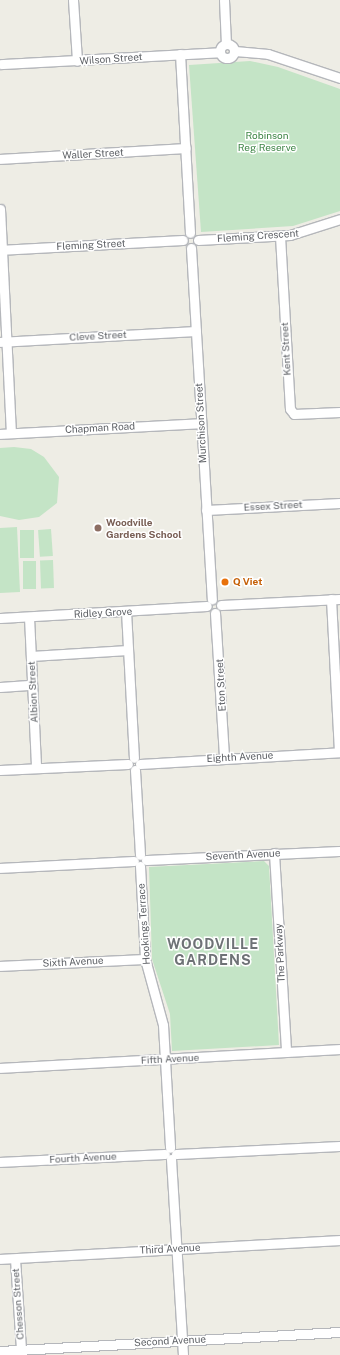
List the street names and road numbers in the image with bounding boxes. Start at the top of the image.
street label: Wilson Street [79,51,143,67]
street label: Waller Street [62,146,124,162]
street label: Fleming Crescent [217,227,299,245]
street label: Fleming Street [56,237,126,253]
street label: Kent Street [279,322,293,376]
street label: Cleve Street [69,329,127,343]
street label: Murchison Street [193,383,209,463]
street label: Chapman Road [65,420,135,436]
street label: Essex Street [243,498,303,514]
street label: Ridley Grove [73,605,133,621]
street label: Eton Street [214,658,228,712]
street label: Albion Street [25,661,41,723]
street label: Eighth Avenue [206,749,274,765]
street label: Seventh Avenue [205,847,281,863]
street label: Hookings Terrace [135,883,153,965]
street label: The Parkway [272,923,288,983]
street label: Sixth Avenue [42,954,104,970]
street label: Fifth Avenue [140,1051,200,1067]
street label: Fourth Avenue [49,1150,117,1166]
street label: Third Avenue [139,1241,201,1257]
street label: Chesson Street [10,1268,26,1340]
street label: Second Avenue [134,1333,206,1349]

